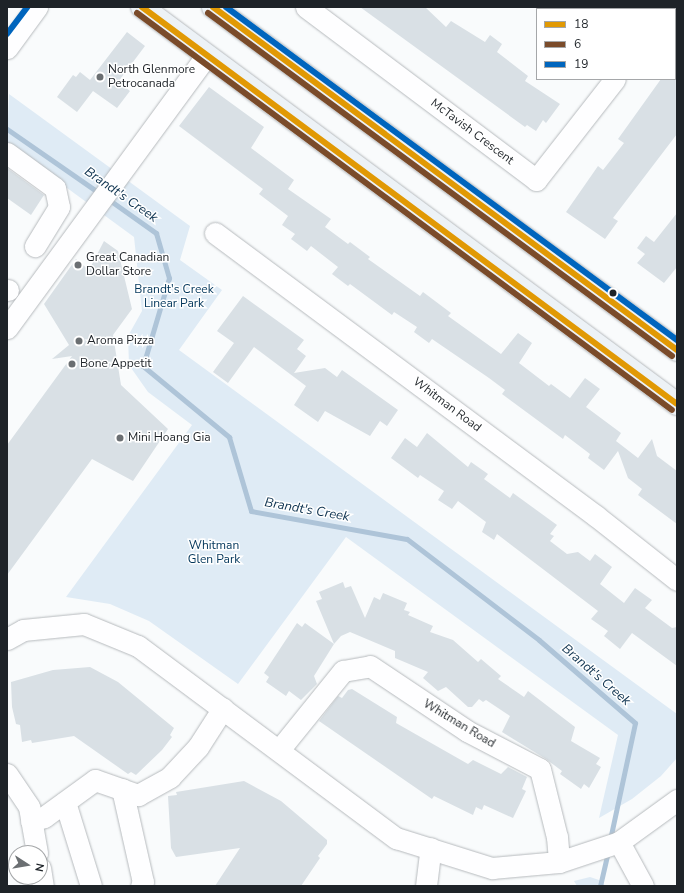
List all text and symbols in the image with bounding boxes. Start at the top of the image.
legend [536,8,676,80]
text: 18 [574,16,588,32]
text: 6 [574,36,581,52]
text: 19 [574,56,588,72]
place label: North Glenmore Petrocanada [108,63,195,91]
marker: North Glenmore Petrocanada [95,72,105,82]
street label: McTavish Crescent [428,96,516,168]
water label: Brandt's Creek [81,164,161,226]
place label: Great Canadian Dollar Store [86,251,169,279]
marker: Great Canadian Dollar Store [73,260,83,270]
park label: Brandt's Creek Linear Park [134,283,214,311]
unlabelled marker [608,288,618,298]
place label: Aroma Pizza [87,334,154,348]
marker: Aroma Pizza [74,336,84,346]
place label: Bone Appetit [80,357,151,371]
marker: Bone Appetit [67,359,77,369]
street label: Whitman Road [410,375,484,435]
place label: Mini Hoang Gia [128,431,211,445]
marker: Mini Hoang Gia [115,433,125,443]
water label: Brandt's Creek [263,495,351,525]
park label: Whitman Glen Park [188,539,240,567]
water label: Brandt's Creek [558,641,634,709]
street label: Whitman Road [420,697,498,751]
north arrow [8,845,48,885]
text: N [31,862,47,873]

